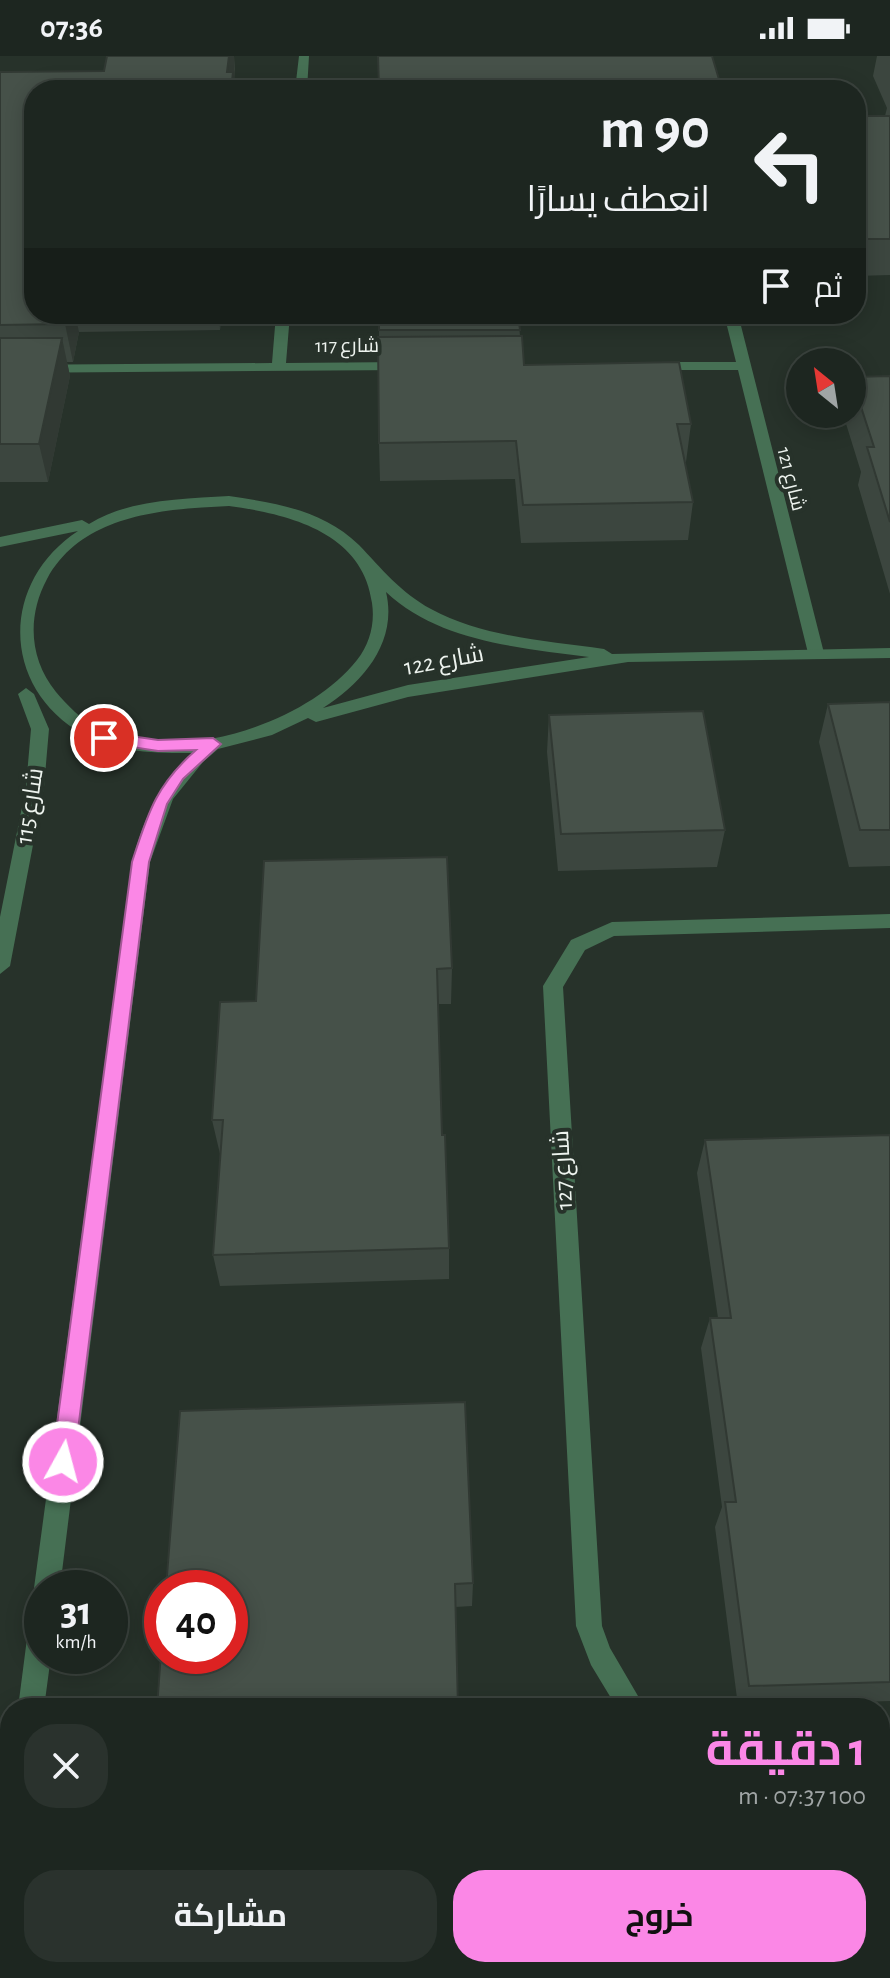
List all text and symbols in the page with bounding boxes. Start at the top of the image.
text: 07:36 [40,13,103,43]
text: 90 m [600,102,710,158]
icon: left [738,112,842,216]
text: انعطف يسارًا [527,182,710,218]
icon: arrive [754,264,798,308]
text: ثم [814,273,842,303]
street label: شارع 117 [315,336,379,359]
north arrow [786,348,866,428]
map controls [786,348,866,428]
street label: شارع 121 [771,445,809,514]
street label: شارع 122 [402,641,486,683]
pin [70,704,138,772]
icon: arrive [82,716,126,760]
street label: شارع 115 [11,766,51,846]
street label: شارع 127 [548,1129,580,1210]
position arrow [21,1420,105,1504]
speed limit sign: 40 [144,1570,248,1674]
text: 31 [60,1592,92,1632]
text: km/h [55,1632,97,1652]
button: close [24,1724,108,1808]
text: 1 دقيقة [706,1727,866,1775]
text: 100 m · 07:37 [738,1783,866,1809]
button: مشاركة [24,1870,437,1962]
button: خروج [453,1870,866,1962]

